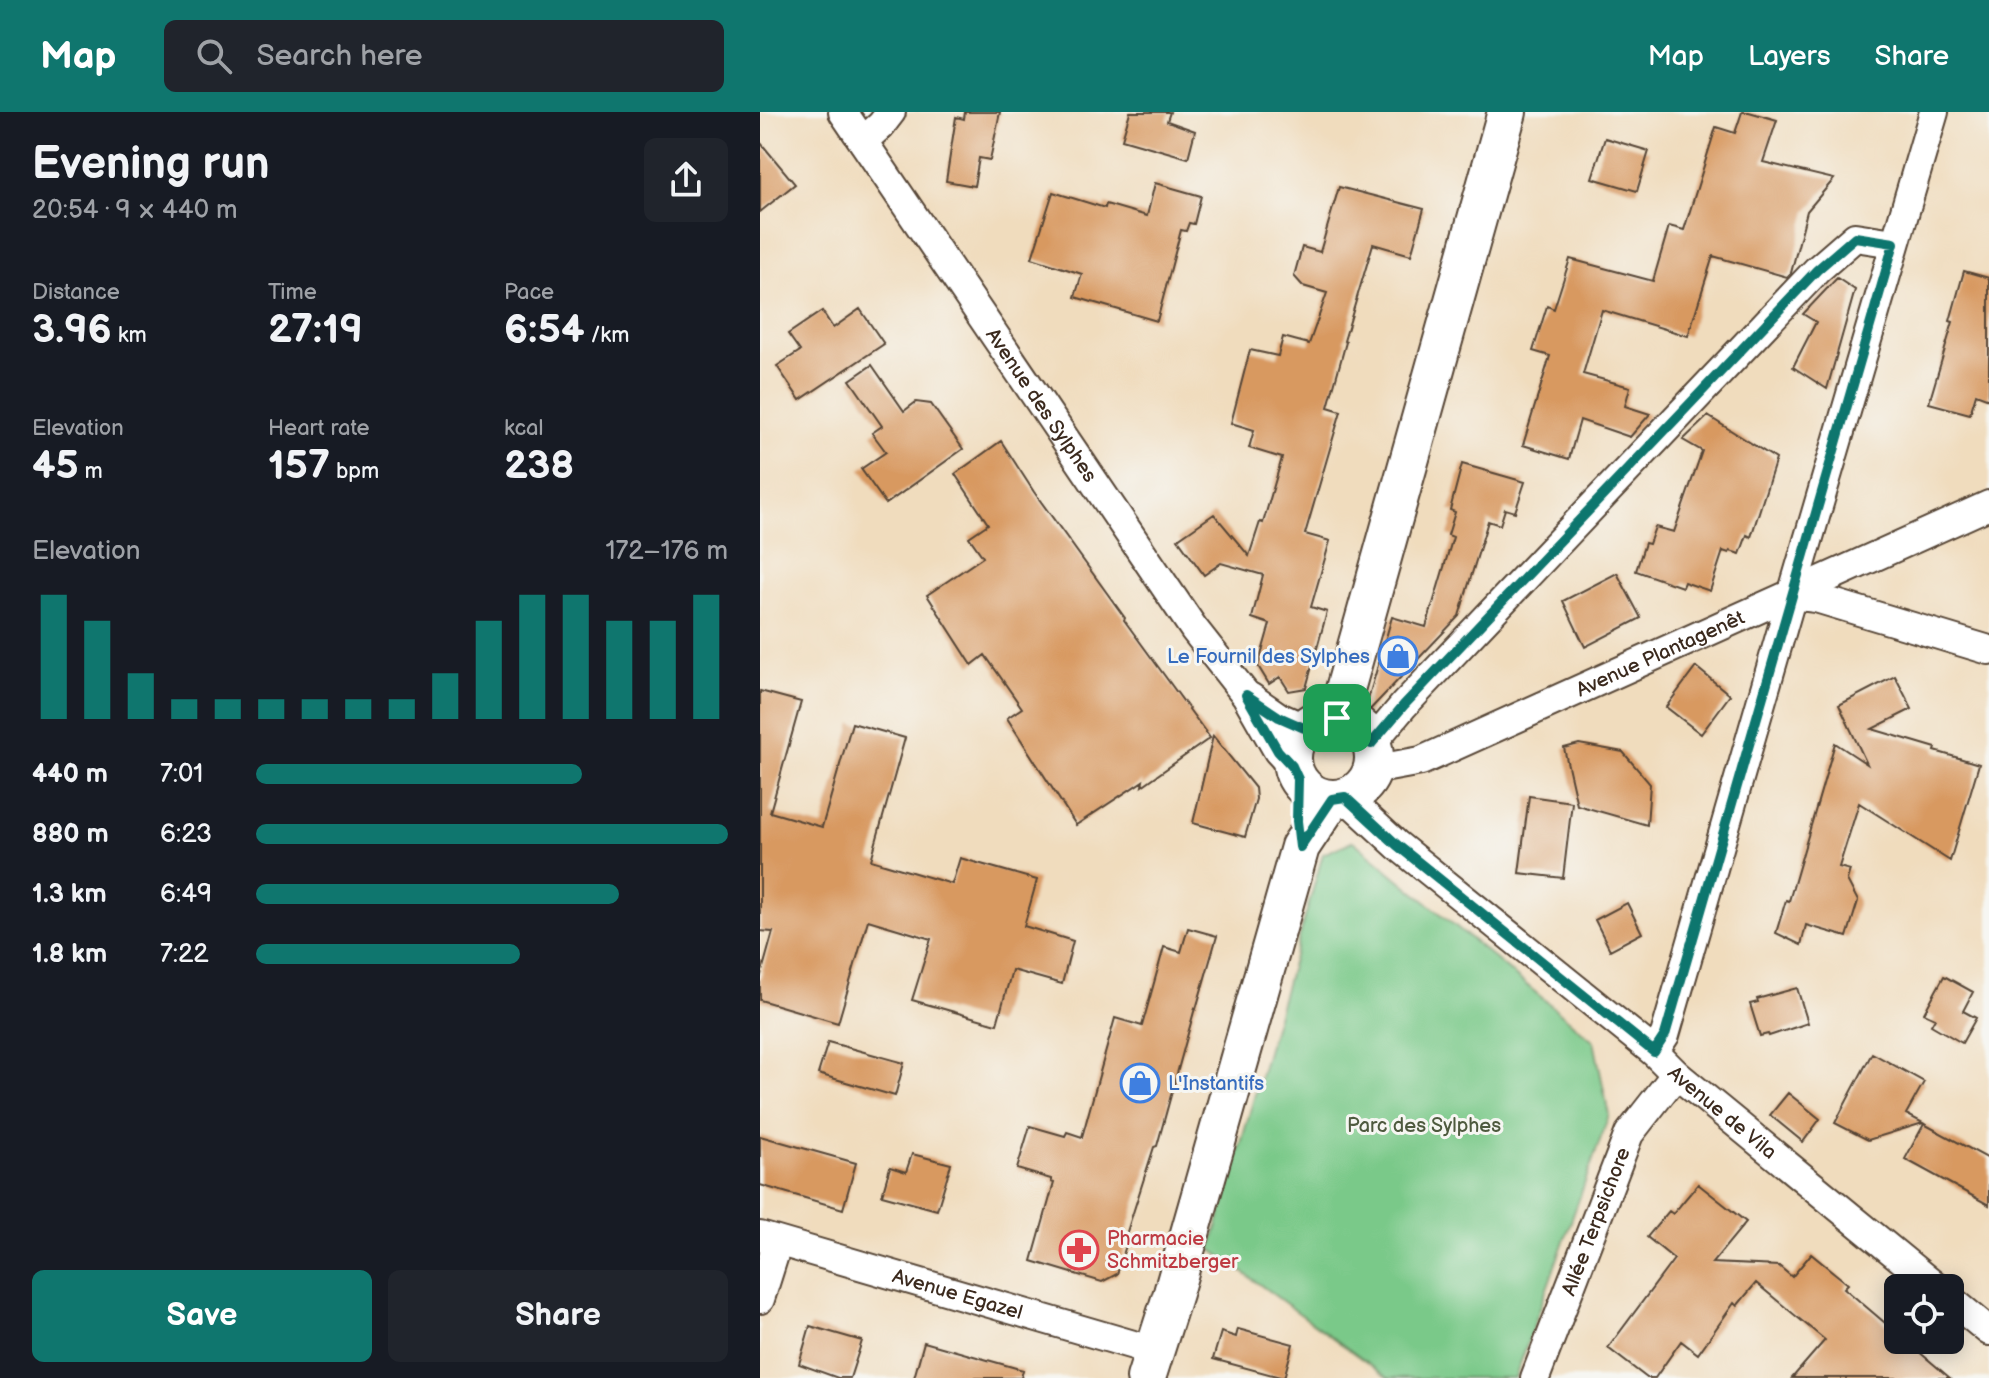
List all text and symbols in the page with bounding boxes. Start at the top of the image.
search box [164,20,724,92]
text: Map [40,34,116,79]
icon: search [192,34,236,78]
text: Search here [256,38,423,74]
text: Map [1648,40,1704,73]
text: Layers [1748,40,1831,73]
text: Share [1875,40,1949,73]
text: Evening run [32,138,269,191]
button: share [644,138,728,222]
text: 20:54 · 9 × 440 m [32,195,237,226]
text: Distance [32,279,120,306]
text: Time [268,279,317,306]
text: Pace [504,279,554,306]
text: 3.96 [32,306,112,354]
text: 27:19 [268,306,363,354]
text: 6:54 [504,306,584,354]
text: km [112,322,147,349]
text: /km [584,322,629,349]
street label: Avenue des Sylphes [980,324,1102,487]
text: Elevation [32,415,124,442]
text: Heart rate [268,415,370,442]
text: kcal [504,415,543,442]
text: 45 [32,442,79,490]
text: 157 [268,442,330,490]
text: 238 [504,442,574,490]
text: m [79,458,103,485]
text: bpm [330,458,379,485]
text: Elevation [32,536,140,567]
text: 172–176 m [605,536,728,567]
street label: Avenue Plantagenêt [1573,606,1748,702]
shop icon: Le Fournil des Sylphes [1377,635,1419,677]
place label: Le Fournil des Sylphes [1167,645,1370,669]
pin [1303,684,1371,752]
icon: arrive [1315,696,1359,740]
text: 440 m [32,759,108,790]
text: 7:01 [160,759,203,790]
text: 880 m [32,819,109,850]
text: 6:23 [160,819,212,850]
text: 1.3 km [32,879,107,910]
text: 6:49 [160,879,212,910]
text: 1.8 km [32,939,107,970]
text: 7:22 [160,939,209,970]
shop icon: L'Instantifs [1119,1062,1161,1104]
street label: Avenue de Vila [1662,1062,1781,1164]
place label: L'Instantifs [1168,1072,1264,1096]
park label: Parc des Sylphes [1347,1114,1501,1138]
street label: Allée Terpsichore [1557,1144,1636,1299]
place label: Pharmacie Schmitzberger [1107,1227,1239,1274]
pharmacy icon: Pharmacie Schmitzberger [1058,1229,1100,1271]
street label: Avenue Egazel [890,1264,1025,1325]
button: Save [32,1270,372,1362]
button: Share [388,1270,728,1362]
map controls [1884,1274,1964,1354]
button: locate [1884,1274,1964,1354]

